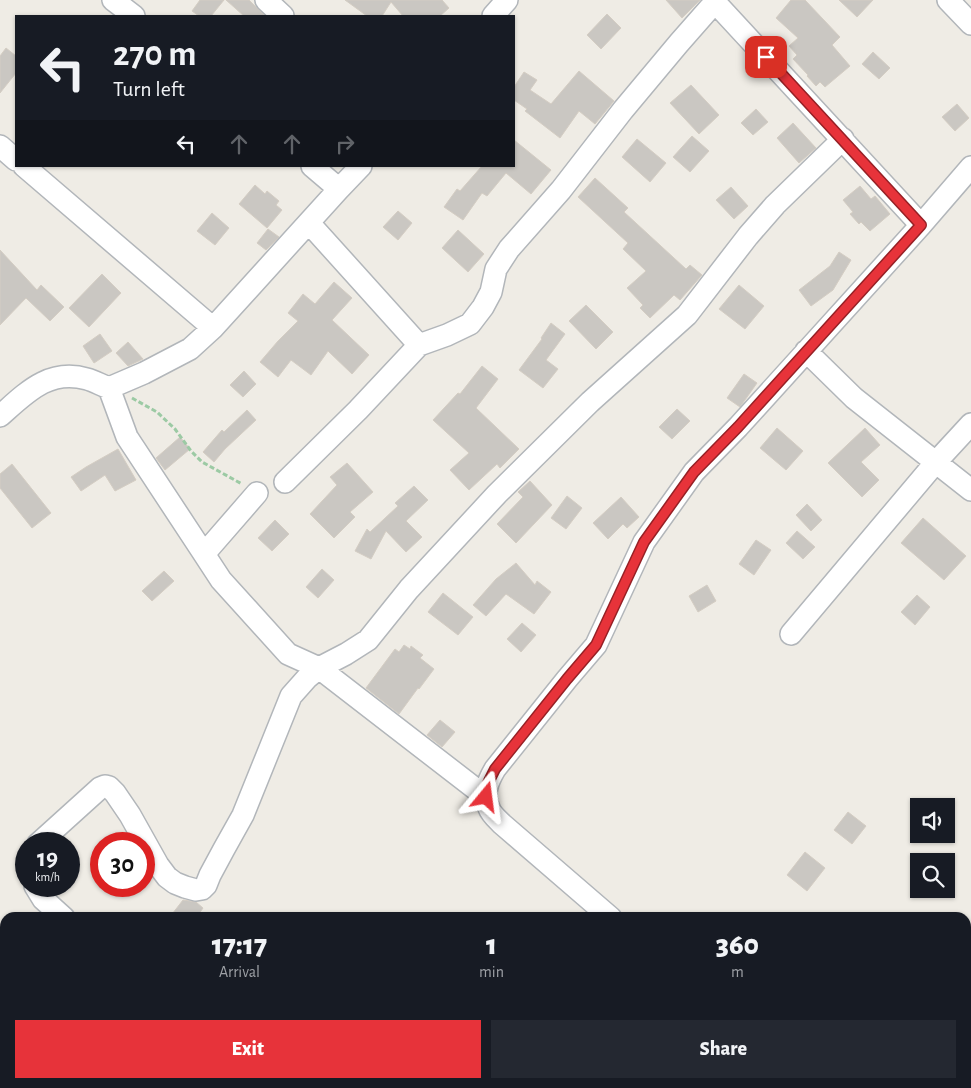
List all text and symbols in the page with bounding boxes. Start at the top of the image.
icon: left [30,35,95,100]
pin [745,36,787,78]
text: 270 m [113,37,196,72]
icon: arrive [752,43,780,71]
text: Turn left [113,78,185,100]
icon: left [172,130,200,158]
icon: ahead [225,130,253,158]
icon: ahead [278,130,306,158]
icon: right [331,130,359,158]
position arrow [459,770,511,822]
map controls [910,798,955,898]
button: sound [910,798,955,843]
speed limit sign: 30 [90,832,155,897]
text: 19 [37,846,58,871]
button: search [910,853,955,898]
text: km/h [35,871,60,883]
text: 17:17 [212,930,267,960]
text: 1 [486,930,497,960]
text: 360 [716,930,759,960]
text: Arrival [219,964,260,980]
text: min [479,964,504,980]
text: m [731,964,744,980]
button: Exit [15,1020,481,1078]
button: Share [491,1020,956,1078]

